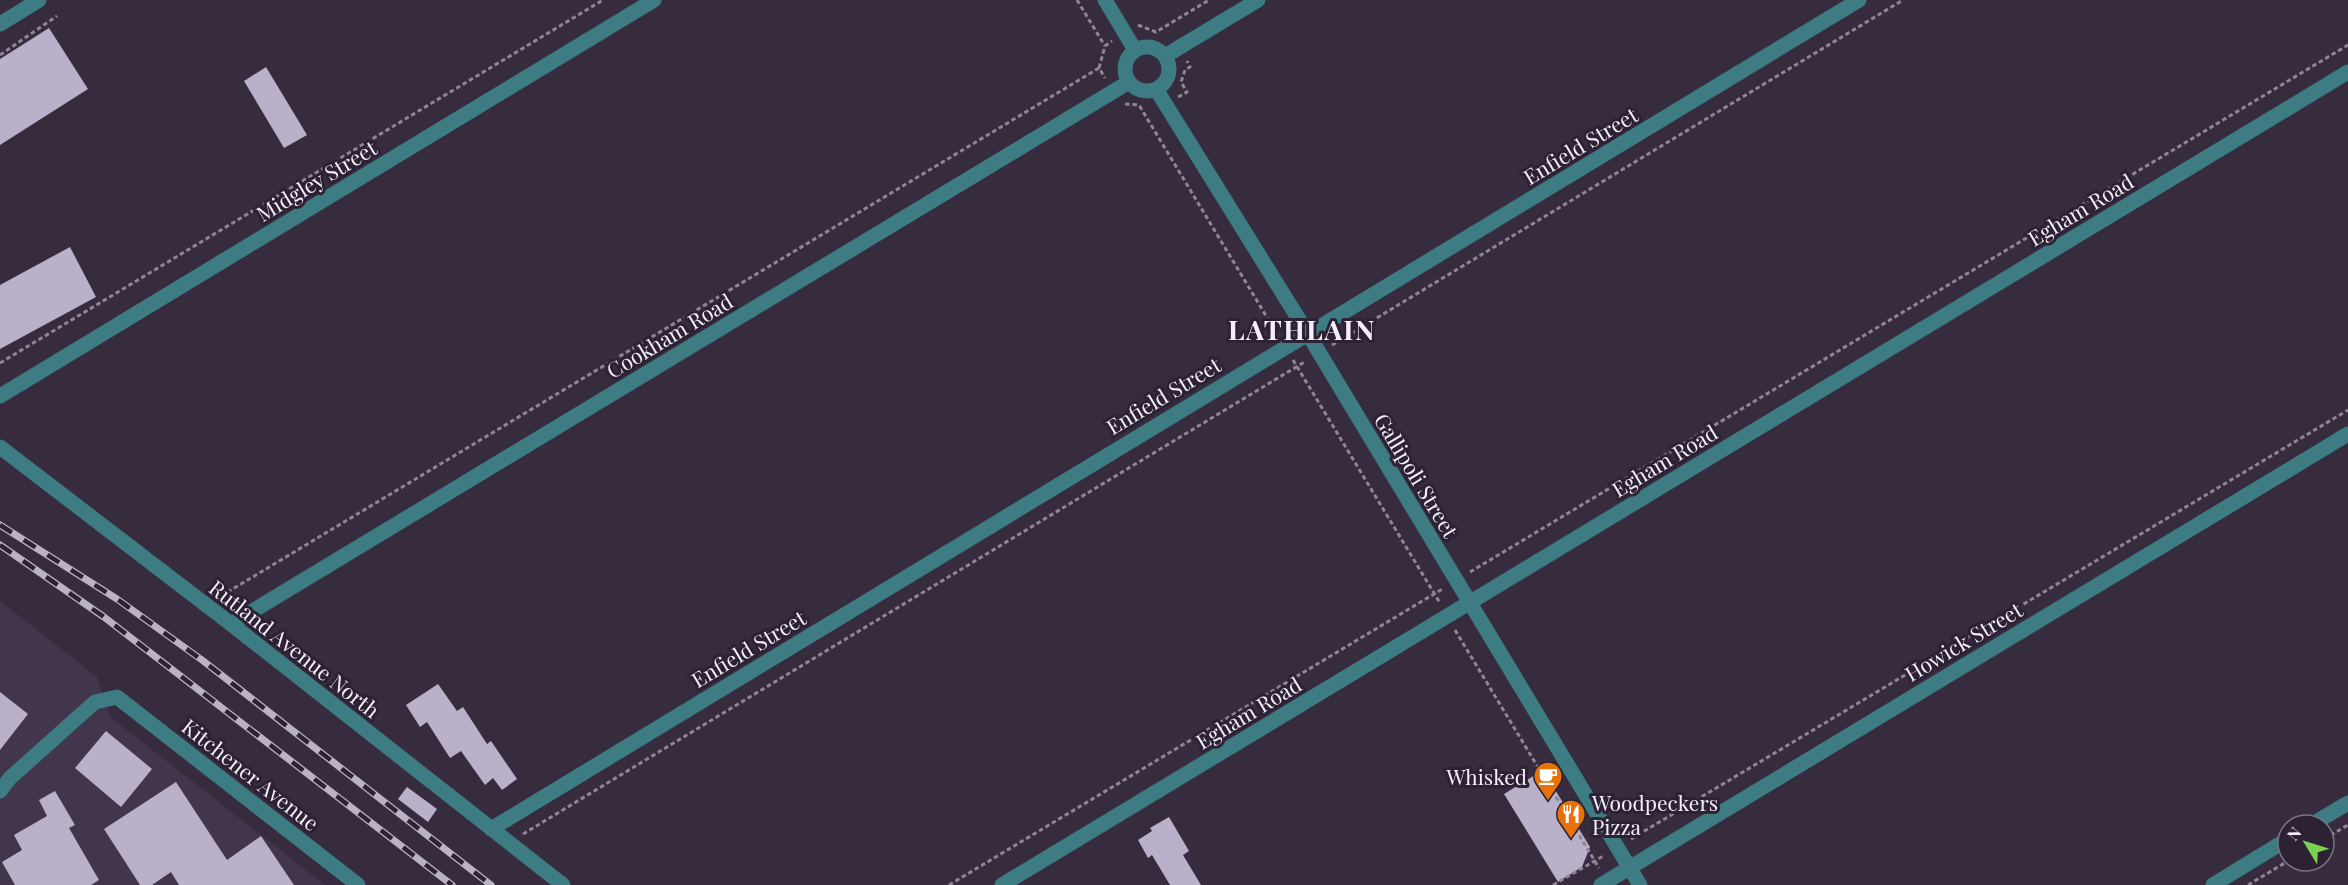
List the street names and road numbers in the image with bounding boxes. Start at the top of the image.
street label: Enfield Street [1518,100,1643,190]
street label: Midgley Street [251,133,382,227]
street label: Egham Road [2022,167,2138,251]
street label: Cookham Road [601,286,737,384]
street label: Enfield Street [1101,350,1226,440]
street label: Gallipoli Street [1369,408,1465,543]
street label: Egham Road [1606,418,1722,502]
street label: Rutland Avenue North [204,573,386,724]
street label: Howick Street [1899,595,2027,687]
street label: Enfield Street [686,603,811,693]
street label: Egham Road [1190,670,1306,754]
street label: Kitchener Avenue [177,712,325,836]

